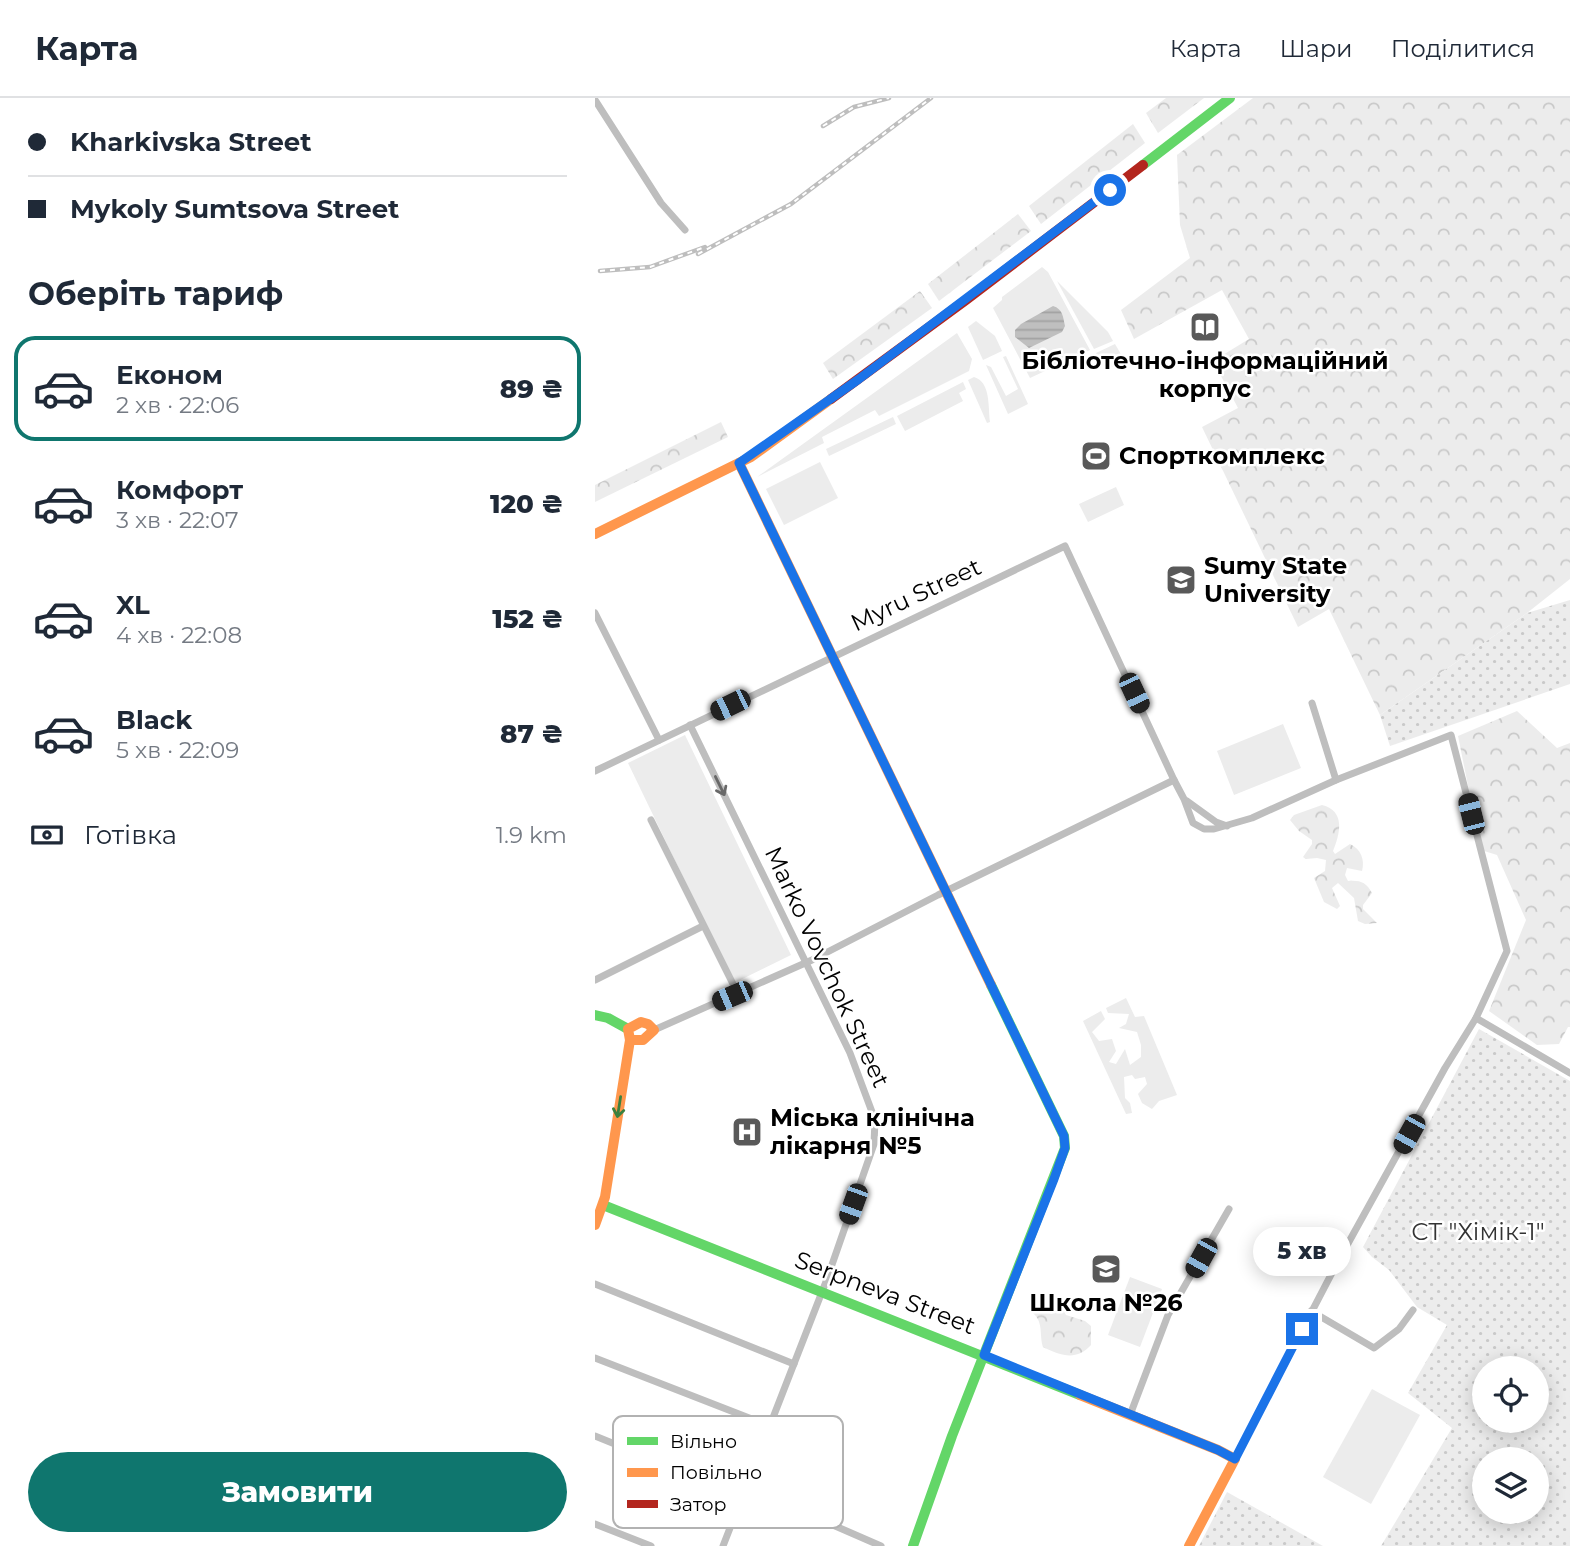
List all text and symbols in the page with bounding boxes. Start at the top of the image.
text: Карта [35,28,138,68]
text: Карта [1170,34,1241,63]
text: Шари [1279,34,1353,63]
text: Поділитися [1391,34,1535,63]
text: Kharkivska Street [70,126,312,158]
route start [1094,174,1126,206]
text: Mykoly Sumtsova Street [70,193,399,225]
text: Оберіть тариф [28,274,283,313]
library icon: Бібліотечно-інформаційний корпус [1188,310,1222,344]
place label: Бібліотечно-інформаційний корпус [1021,346,1389,403]
icon: car [32,357,95,420]
text: Економ [116,359,223,391]
text: 89 ₴ [500,373,563,405]
text: 2 хв · 22:06 [116,391,239,419]
sports icon: Спорткомплекс [1079,439,1113,473]
place label: Спорткомплекс [1119,441,1325,470]
icon: car [32,472,95,535]
text: Комфорт [116,474,243,506]
text: 120 ₴ [490,488,563,520]
text: 3 хв · 22:07 [116,506,239,534]
place label: Sumy State University [1204,551,1347,608]
street label: Myru Street [846,552,986,637]
school or university icon: Sumy State University [1164,563,1198,597]
icon: car [32,587,95,650]
text: XL [116,589,150,621]
text: 152 ₴ [492,603,563,635]
text: 4 хв · 22:08 [116,621,242,649]
car [1116,670,1153,716]
car [707,686,754,724]
icon: car [32,702,95,765]
text: Black [116,704,192,736]
text: 87 ₴ [500,718,563,750]
text: 5 хв · 22:09 [116,736,239,764]
one-way arrow [714,776,727,797]
car [1456,791,1487,837]
icon: cash [28,816,66,854]
text: Готівка [84,819,177,851]
text: 1.9 km [496,821,567,849]
street label: Marko Vovchok Street [759,842,896,1092]
car [709,978,756,1014]
one-way arrow [612,1095,625,1118]
place label: Міська клінічна лікарня №5 [770,1103,975,1160]
car [1390,1111,1429,1157]
hospital icon: Міська клінічна лікарня №5 [730,1115,764,1149]
car [836,1181,871,1227]
park label: СТ "Хімік-1" [1411,1217,1545,1246]
callout: 5 хв [1253,1228,1351,1276]
car [1182,1235,1221,1281]
text: 5 хв [1277,1237,1327,1265]
street label: Serpneva Street [791,1245,980,1340]
school or university icon: Школа №26 [1089,1252,1123,1286]
place label: Школа №26 [1029,1288,1183,1317]
route end [1286,1313,1318,1345]
map controls [1472,1356,1549,1524]
button: locate [1472,1356,1549,1433]
legend [613,1416,843,1528]
text: Вільно [670,1430,737,1453]
button: layers [1472,1447,1549,1524]
button: Замовити [28,1452,567,1532]
text: Повільно [670,1461,762,1484]
text: Затор [670,1493,727,1516]

